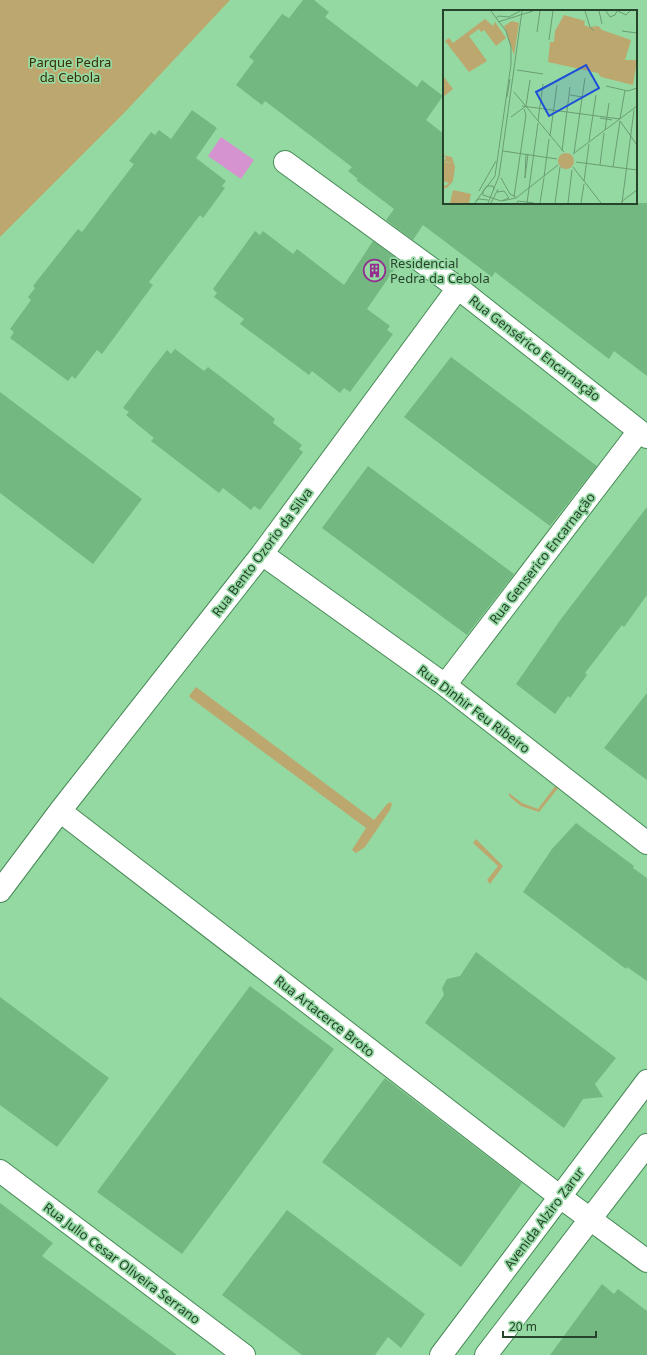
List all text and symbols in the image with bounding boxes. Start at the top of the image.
inset map [443,10,637,204]
park label: Parque Pedra da Cebola [29,53,111,86]
place label: Residencial Pedra da Cebola [390,254,490,287]
building icon: Residencial Pedra da Cebola [361,257,387,283]
street label: Rua Gensérico Encarnação [466,291,605,405]
street label: Rua Bento Ozorio da Silva [208,484,316,620]
street label: Rua Genserico Encarnação [485,488,599,627]
street label: Rua Dinhir Feu Ribeiro [414,661,534,757]
street label: Rua Artacerce Broto [271,971,379,1061]
street label: Avenida Alziro Zarur [500,1163,589,1273]
street label: Rua Julio Cesar Oliveira Serrano [40,1198,204,1328]
scale bar [503,1313,596,1339]
text: 20 m [509,1318,537,1335]

